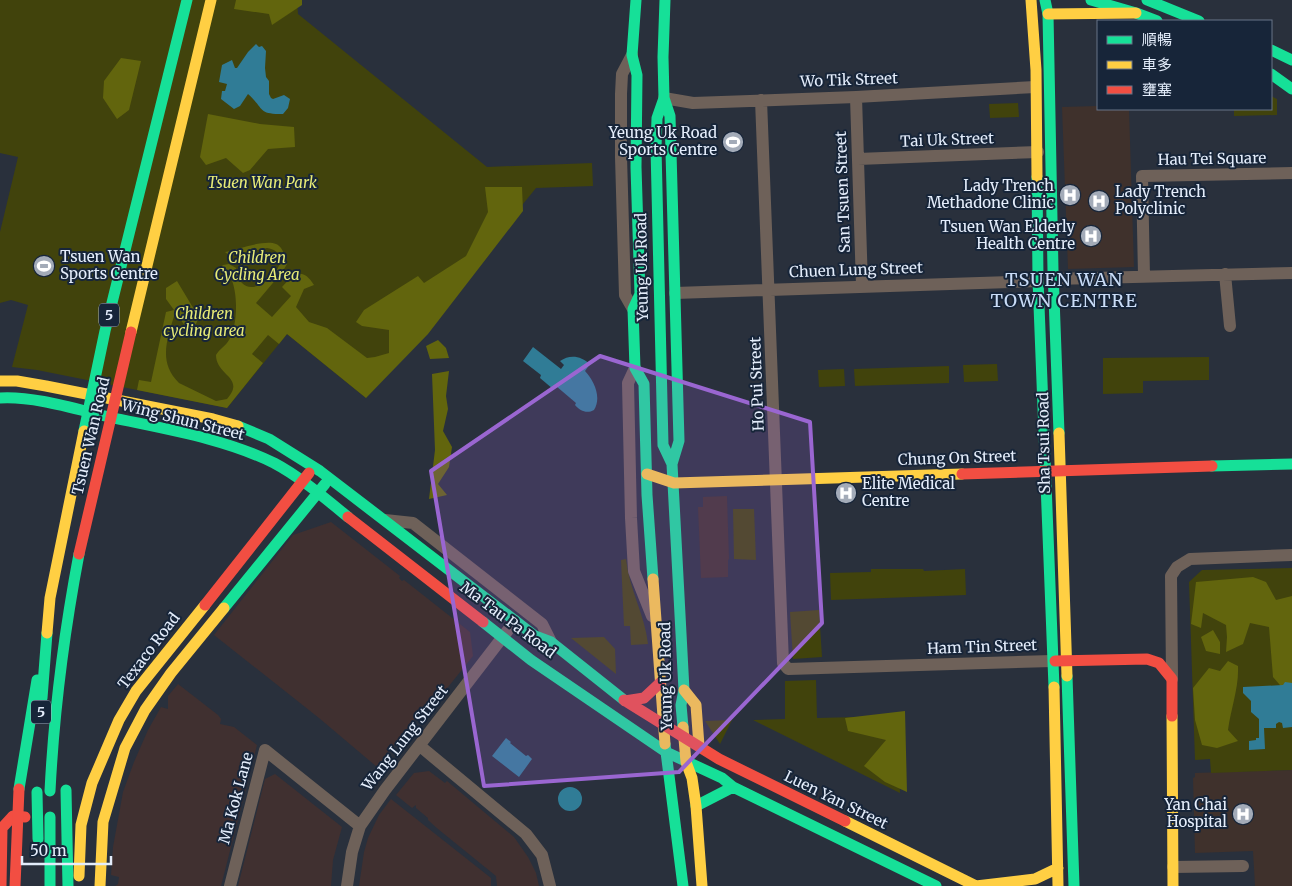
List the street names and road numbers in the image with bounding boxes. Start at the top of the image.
street label: Wo Tik Street [799,68,898,91]
street label: Tai Uk Street [900,128,994,151]
street label: San Tsuen Street [831,131,854,253]
street label: Hau Tei Square [1158,148,1267,169]
street label: Yeung Uk Road [631,213,652,322]
street label: Chuen Lung Street [789,258,923,281]
road number: 5 [99,304,119,326]
street label: Ho Pui Street [745,336,768,432]
street label: Tsuen Wan Road [68,375,113,497]
street label: Sha Tsui Road [1033,392,1054,494]
street label: Wing Shun Street [119,395,247,444]
street label: Chung On Street [897,446,1017,469]
street label: Ma Tau Pa Road [457,577,560,662]
street label: Texaco Road [114,609,184,693]
street label: Yeung Uk Road [655,622,676,731]
street label: Ham Tin Street [927,635,1037,658]
street label: Wang Lung Street [357,681,452,795]
road number: 5 [31,700,51,724]
street label: Ma Kok Lane [214,750,257,846]
street label: Luen Yan Street [781,766,891,833]

